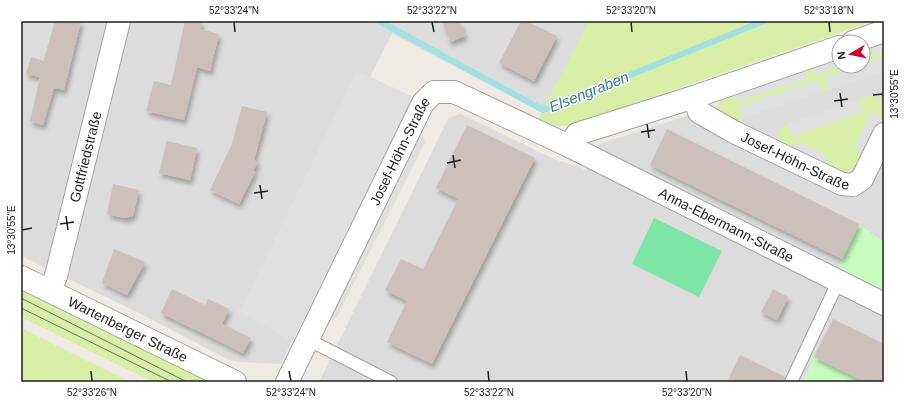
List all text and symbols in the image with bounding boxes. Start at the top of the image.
text: 52°33'24"N [209,5,259,16]
text: 52°33'22"N [407,5,457,16]
text: 52°33'20"N [606,5,656,16]
text: 52°33'18"N [804,5,854,16]
north arrow [831,34,871,74]
text: N [835,51,848,60]
water label: Elsengraben [547,68,631,115]
text: 13°30'55"E [889,69,900,119]
street label: Josef-Höhn-Straße [366,93,433,208]
street label: Gottfriedstraße [66,109,104,204]
street label: Josef-Höhn-Straße [738,129,850,193]
street label: Anna-Ebermann-Straße [656,184,797,266]
text: 13°30'55"E [6,205,17,255]
street label: Wartenberger Straße [65,293,190,366]
text: 52°33'26"N [67,387,117,398]
text: 52°33'24"N [266,387,316,398]
text: 52°33'22"N [464,387,514,398]
text: 52°33'20"N [662,387,712,398]

